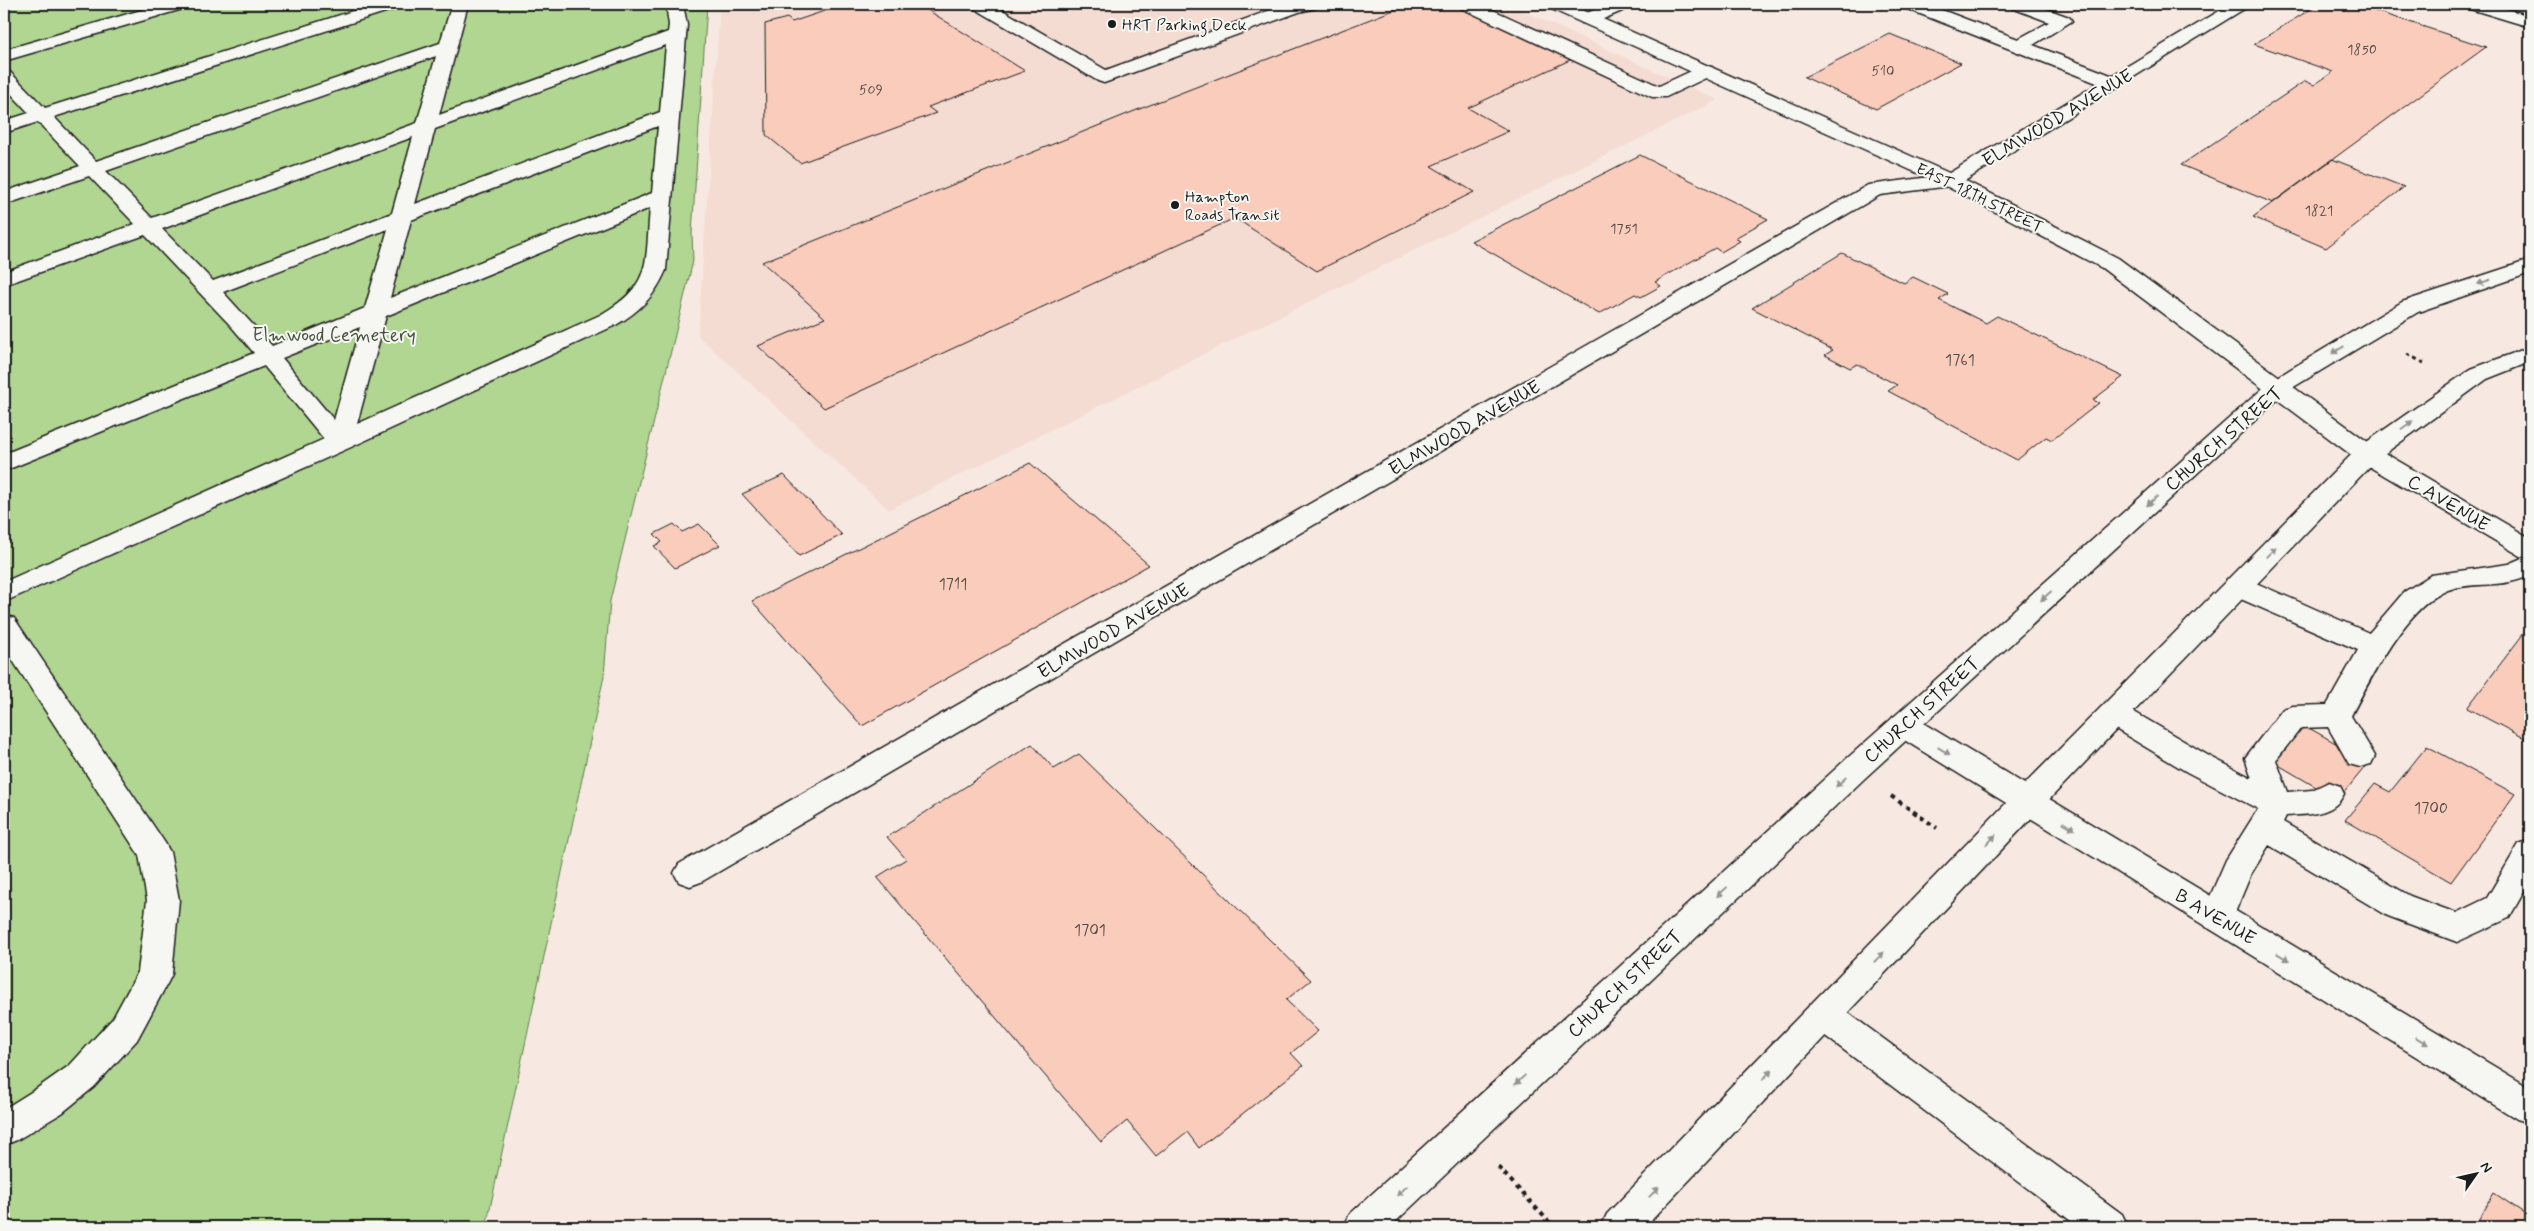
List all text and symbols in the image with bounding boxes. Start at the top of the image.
place label: HRT Parking Deck [1122,15,1247,37]
marker: HRT Parking Deck [1106,18,1118,30]
house number: 1850 [2347,41,2377,59]
house number: 510 [1872,62,1894,80]
street label: ELMWOOD AVENUE [1978,63,2138,173]
house number: 509 [859,81,883,99]
street label: EAST 18TH STREET [1912,158,2046,238]
place label: Hampton Roads Transit [1185,187,1279,226]
marker: Hampton Roads Transit [1169,199,1181,211]
house number: 1821 [2305,202,2333,220]
house number: 1751 [1610,220,1638,238]
one-way arrow [2476,278,2491,286]
park label: Elmwood Cemetery [252,323,416,348]
one-way arrow [2331,346,2344,355]
house number: 1761 [1945,350,1975,371]
street label: ELMWOOD AVENUE [1384,375,1545,482]
street label: CHURCH STREET [2160,381,2288,497]
one-way arrow [2400,420,2414,430]
street label: C AVENUE [2403,469,2494,538]
one-way arrow [2146,495,2158,507]
one-way arrow [2265,546,2277,558]
house number: 1711 [939,574,967,595]
street label: ELMWOOD AVENUE [1033,578,1194,685]
one-way arrow [2041,590,2053,602]
street label: CHURCH STREET [1859,651,1985,769]
one-way arrow [1938,746,1951,755]
one-way arrow [1835,776,1847,788]
house number: 1700 [2414,798,2448,819]
one-way arrow [2063,822,2076,831]
one-way arrow [1985,834,1997,846]
street label: B AVENUE [2170,883,2260,951]
one-way arrow [1716,886,1728,898]
house number: 1701 [1074,920,1106,941]
street label: CHURCH STREET [1562,924,1688,1044]
one-way arrow [1873,952,1885,964]
one-way arrow [2276,952,2289,961]
one-way arrow [2415,1037,2428,1046]
one-way arrow [1761,1069,1773,1081]
one-way arrow [1514,1074,1526,1086]
north arrow [2452,1148,2502,1198]
text: N [2476,1158,2496,1176]
one-way arrow [1396,1185,1408,1197]
one-way arrow [1648,1186,1660,1198]

